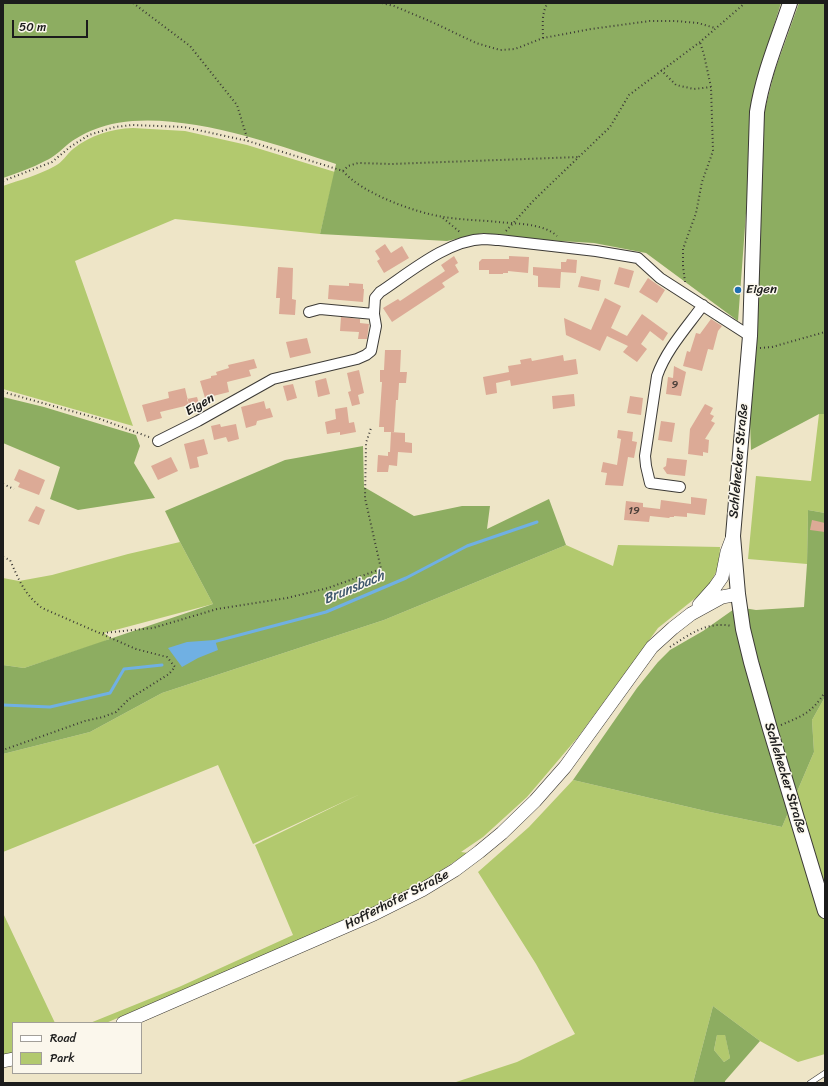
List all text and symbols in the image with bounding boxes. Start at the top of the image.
scale bar [14,12,90,38]
text: 50 m [19,16,46,38]
place label: Eigen [746,282,777,298]
marker: Eigen [733,285,743,295]
house number: 9 [672,378,678,392]
street label: Eigen [183,390,217,420]
street label: Schlehecker Straße [726,403,752,519]
house number: 19 [628,504,640,518]
water label: Brunsbach [321,568,387,608]
street label: Schlehecker Straße [761,721,809,835]
street label: Hofferhofer Straße [342,867,452,933]
legend [12,1022,142,1074]
text: Road [50,1027,76,1049]
text: Park [50,1047,75,1069]

